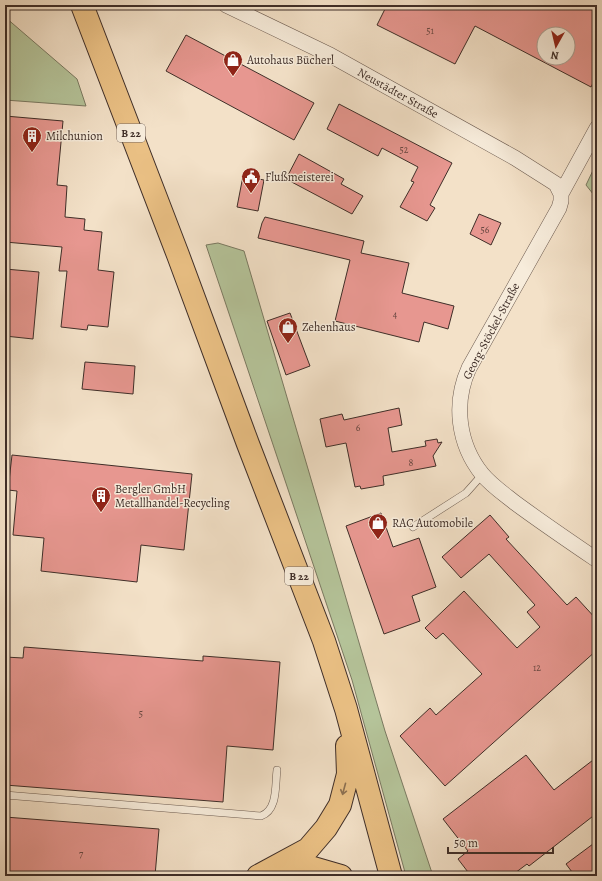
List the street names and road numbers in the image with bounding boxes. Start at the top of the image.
street label: Neustädter Straße [355,64,441,122]
road number: B 22 [117,124,145,142]
street label: Georg-Stöckel-Straße [459,280,523,382]
road number: B 22 [285,567,313,585]

